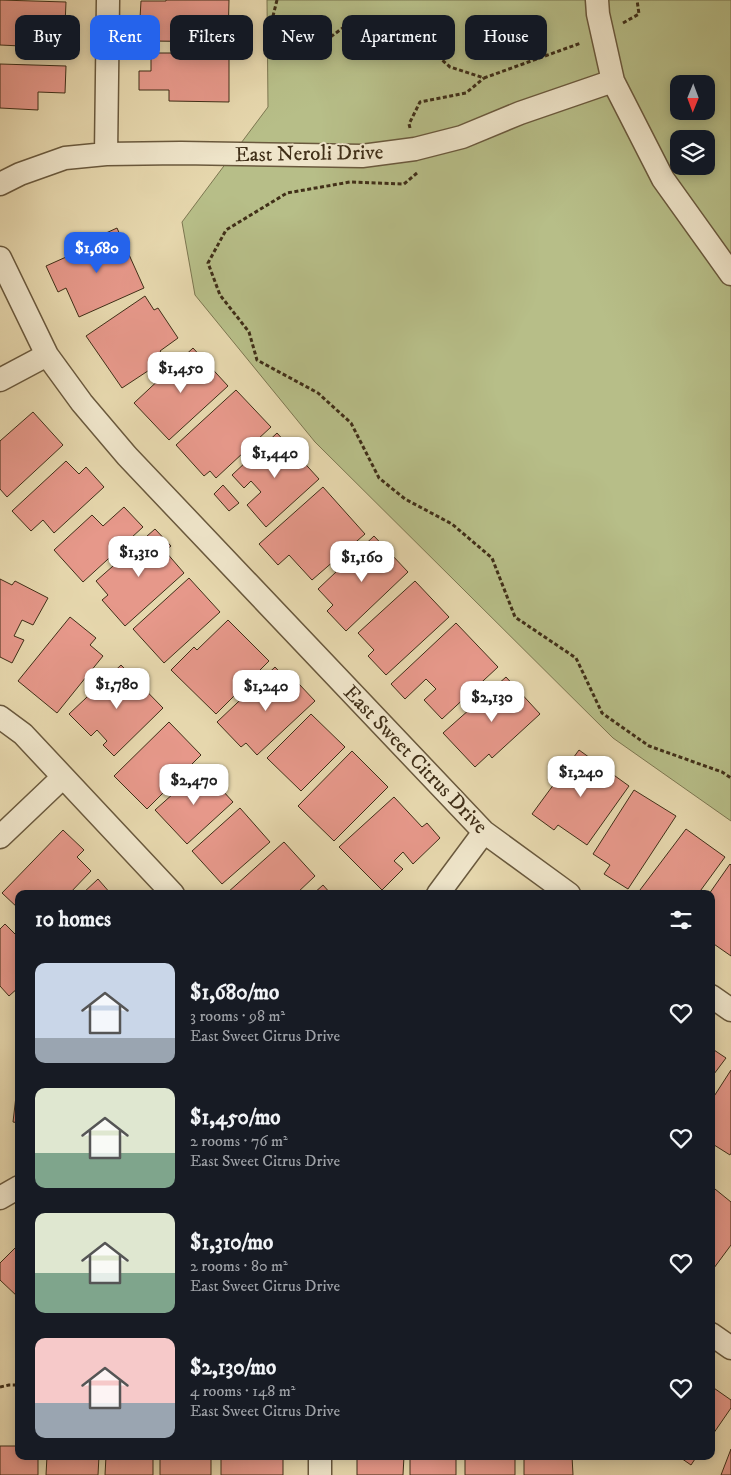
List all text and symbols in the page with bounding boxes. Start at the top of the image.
chip: Buy [15,15,80,60]
chip: Rent [90,15,160,60]
chip: Filters [170,15,253,60]
chip: New [263,15,332,60]
chip: Apartment [342,15,455,60]
chip: House [465,15,547,60]
north arrow [670,75,715,120]
map controls [670,75,715,175]
button: layers [670,130,715,175]
street label: East Neroli Drive [235,140,384,168]
pin: $1,680 [56,232,138,274]
text: $1,680 [75,238,119,258]
pin: $1,450 [140,352,222,394]
text: $1,450 [159,358,203,378]
pin: $1,440 [234,436,316,479]
text: $1,440 [252,443,298,463]
pin: $1,310 [98,536,180,578]
pin: $1,160 [321,540,403,583]
text: $1,310 [119,542,159,562]
text: $1,160 [341,547,383,567]
pin: $1,780 [76,668,158,710]
pin: $1,240 [225,670,307,712]
text: $1,780 [96,674,138,694]
text: $1,240 [244,676,288,696]
street label: East Sweet Citrus Drive [337,680,493,840]
pin: $2,130 [451,680,533,723]
text: $2,130 [471,687,513,707]
pin: $1,240 [540,756,622,798]
text: $1,240 [559,762,603,782]
pin: $2,470 [153,764,235,806]
text: $2,470 [170,770,218,790]
icon: filters [667,906,695,934]
text: 10 homes [35,907,111,933]
text: $1,680/mo [190,980,279,1006]
icon: home [75,983,135,1043]
icon: heart [667,999,695,1027]
text: 3 rooms · 98 m² [190,1006,285,1026]
text: East Sweet Citrus Drive [190,1026,340,1046]
text: $1,450/mo [190,1105,281,1131]
icon: home [75,1108,135,1168]
icon: heart [667,1124,695,1152]
text: 2 rooms · 76 m² [190,1131,288,1151]
text: East Sweet Citrus Drive [190,1151,340,1171]
text: $1,310/mo [190,1230,273,1256]
icon: home [75,1233,135,1293]
icon: heart [667,1249,695,1277]
text: 2 rooms · 80 m² [190,1256,288,1276]
text: East Sweet Citrus Drive [190,1276,340,1296]
text: $2,130/mo [190,1355,276,1381]
icon: home [75,1358,135,1418]
icon: heart [667,1374,695,1402]
text: 4 rooms · 148 m² [190,1381,295,1401]
text: East Sweet Citrus Drive [190,1401,340,1421]

